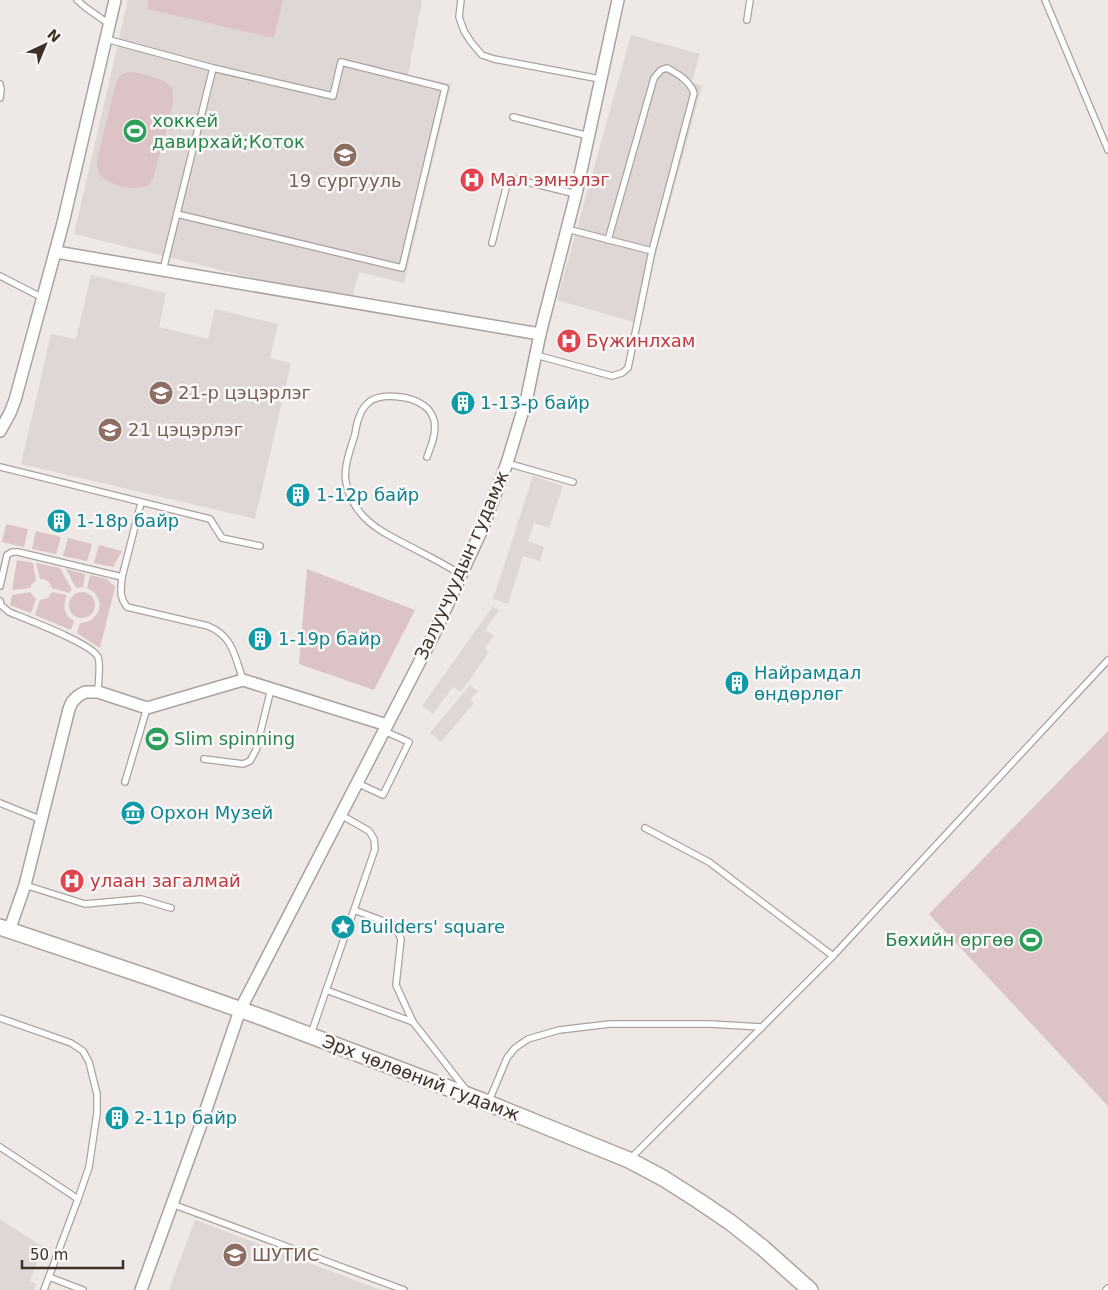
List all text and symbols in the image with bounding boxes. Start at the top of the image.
north arrow [20,20,70,70]
text: N [44,26,64,45]
place label: хоккей давирхай;Коток [152,110,305,152]
sports icon: хоккей давирхай;Коток [122,118,148,144]
school or university icon: 19 сургууль [332,142,358,168]
hospital icon: Мал эмнэлэг [459,167,485,193]
place label: Мал эмнэлэг [490,169,610,190]
place label: 19 сургууль [288,170,402,191]
hospital icon: Бүжинлхам [556,328,582,354]
place label: Бүжинлхам [586,330,695,351]
school or university icon: 21-р цэцэрлэг [148,380,174,406]
place label: 21-р цэцэрлэг [178,382,311,403]
building icon: 1-13-р байр [450,390,476,416]
place label: 1-13-р байр [480,392,590,413]
school or university icon: 21 цэцэрлэг [97,417,123,443]
place label: 21 цэцэрлэг [128,419,243,440]
street label: Залуучуудын гудамж [410,467,513,663]
building icon: 1-12р байр [285,482,311,508]
place label: 1-12р байр [316,484,419,505]
building icon: 1-18р байр [46,508,72,534]
place label: 1-18р байр [76,510,179,531]
building icon: 1-19р байр [247,626,273,652]
place label: 1-19р байр [278,628,381,649]
place label: Найрамдал өндөрлөг [754,662,861,704]
building icon: Найрамдал өндөрлөг [724,670,750,696]
sports icon: Slim spinning [144,726,170,752]
place label: Slim spinning [174,728,295,749]
museum icon: Орхон Myзей [120,800,146,826]
place label: Орхон Myзей [150,802,273,823]
hospital icon: улаан загалмай [59,868,85,894]
place label: улаан загалмай [90,870,241,891]
place icon: Builders' square [330,914,356,940]
place label: Builders' square [360,916,505,937]
sports icon: Бөхийн өргөө [1018,927,1044,953]
place label: Бөхийн өргөө [885,929,1014,950]
street label: Эрх чөлөөний гудамж [319,1030,523,1125]
building icon: 2-11р байр [104,1105,130,1131]
place label: 2-11р байр [134,1107,237,1128]
scale bar [22,1238,124,1270]
school or university icon: ШУТИС [222,1242,248,1268]
place label: ШУТИС [252,1244,319,1265]
text: 50 m [30,1246,68,1264]

